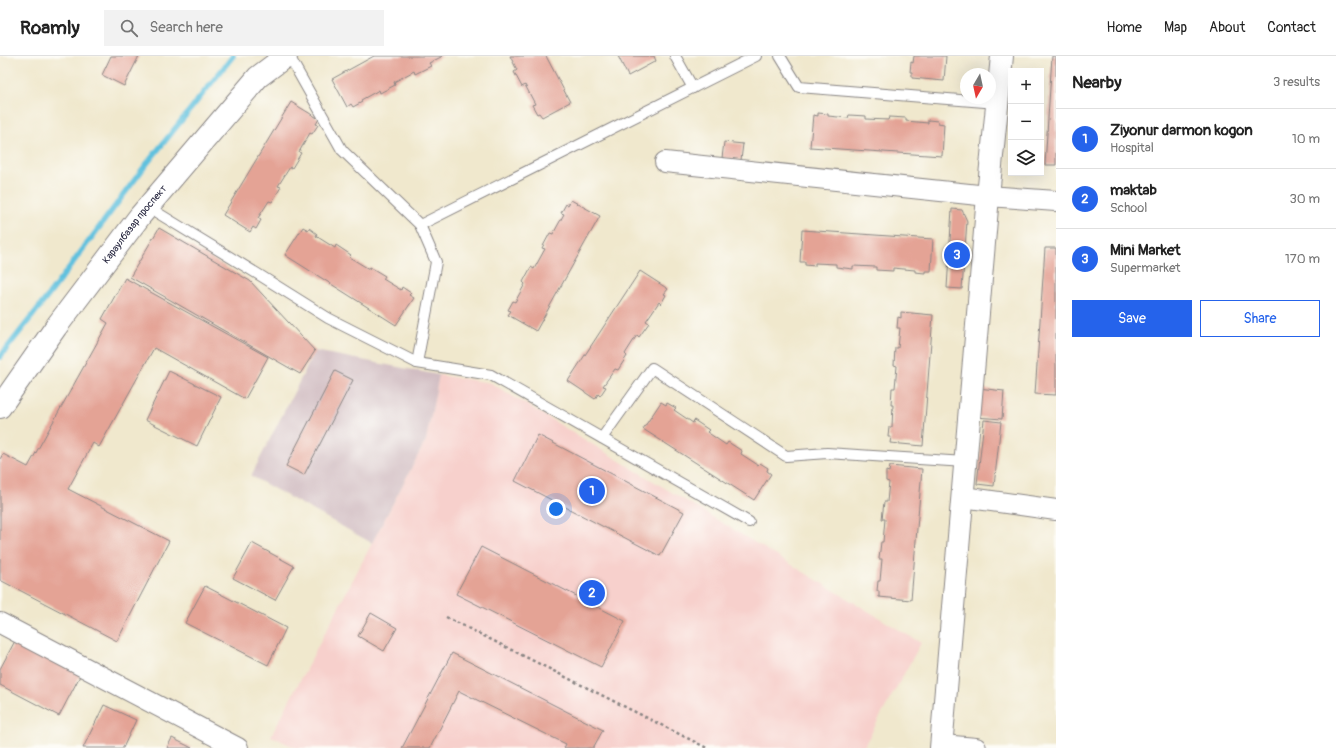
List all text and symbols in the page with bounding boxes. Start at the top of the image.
search box [104,10,384,46]
text: Roamly [20,16,80,40]
icon: search [118,17,140,39]
text: Search here [150,18,223,37]
text: Home [1107,19,1142,36]
text: Map [1164,19,1187,36]
text: About [1209,19,1245,36]
text: Contact [1267,19,1316,36]
north arrow [960,68,996,104]
map controls [1008,68,1044,176]
button: + [1008,68,1044,104]
text: Nearby [1072,72,1121,93]
text: 3 results [1273,74,1320,90]
button: − [1008,104,1044,140]
text: Ziyonur darmon kogon [1110,121,1253,140]
text: 1 [1082,131,1088,147]
text: 10 m [1292,131,1320,147]
button: layers [1008,140,1044,176]
text: Hospital [1110,140,1154,156]
text: maktab [1110,181,1157,200]
street label: Караулбазар проспект [100,183,169,266]
text: 2 [1081,191,1089,207]
text: 30 m [1290,191,1320,207]
text: School [1110,200,1147,216]
pin: 3 [944,240,970,270]
text: Mini Market [1110,241,1181,260]
text: 3 [1081,251,1089,267]
text: 170 m [1285,251,1320,267]
text: Supermarket [1110,260,1181,276]
button: Save [1072,300,1192,337]
button: Share [1200,300,1320,337]
pin: 1 [579,476,605,506]
your location [546,499,566,519]
pin: 2 [579,578,605,608]

